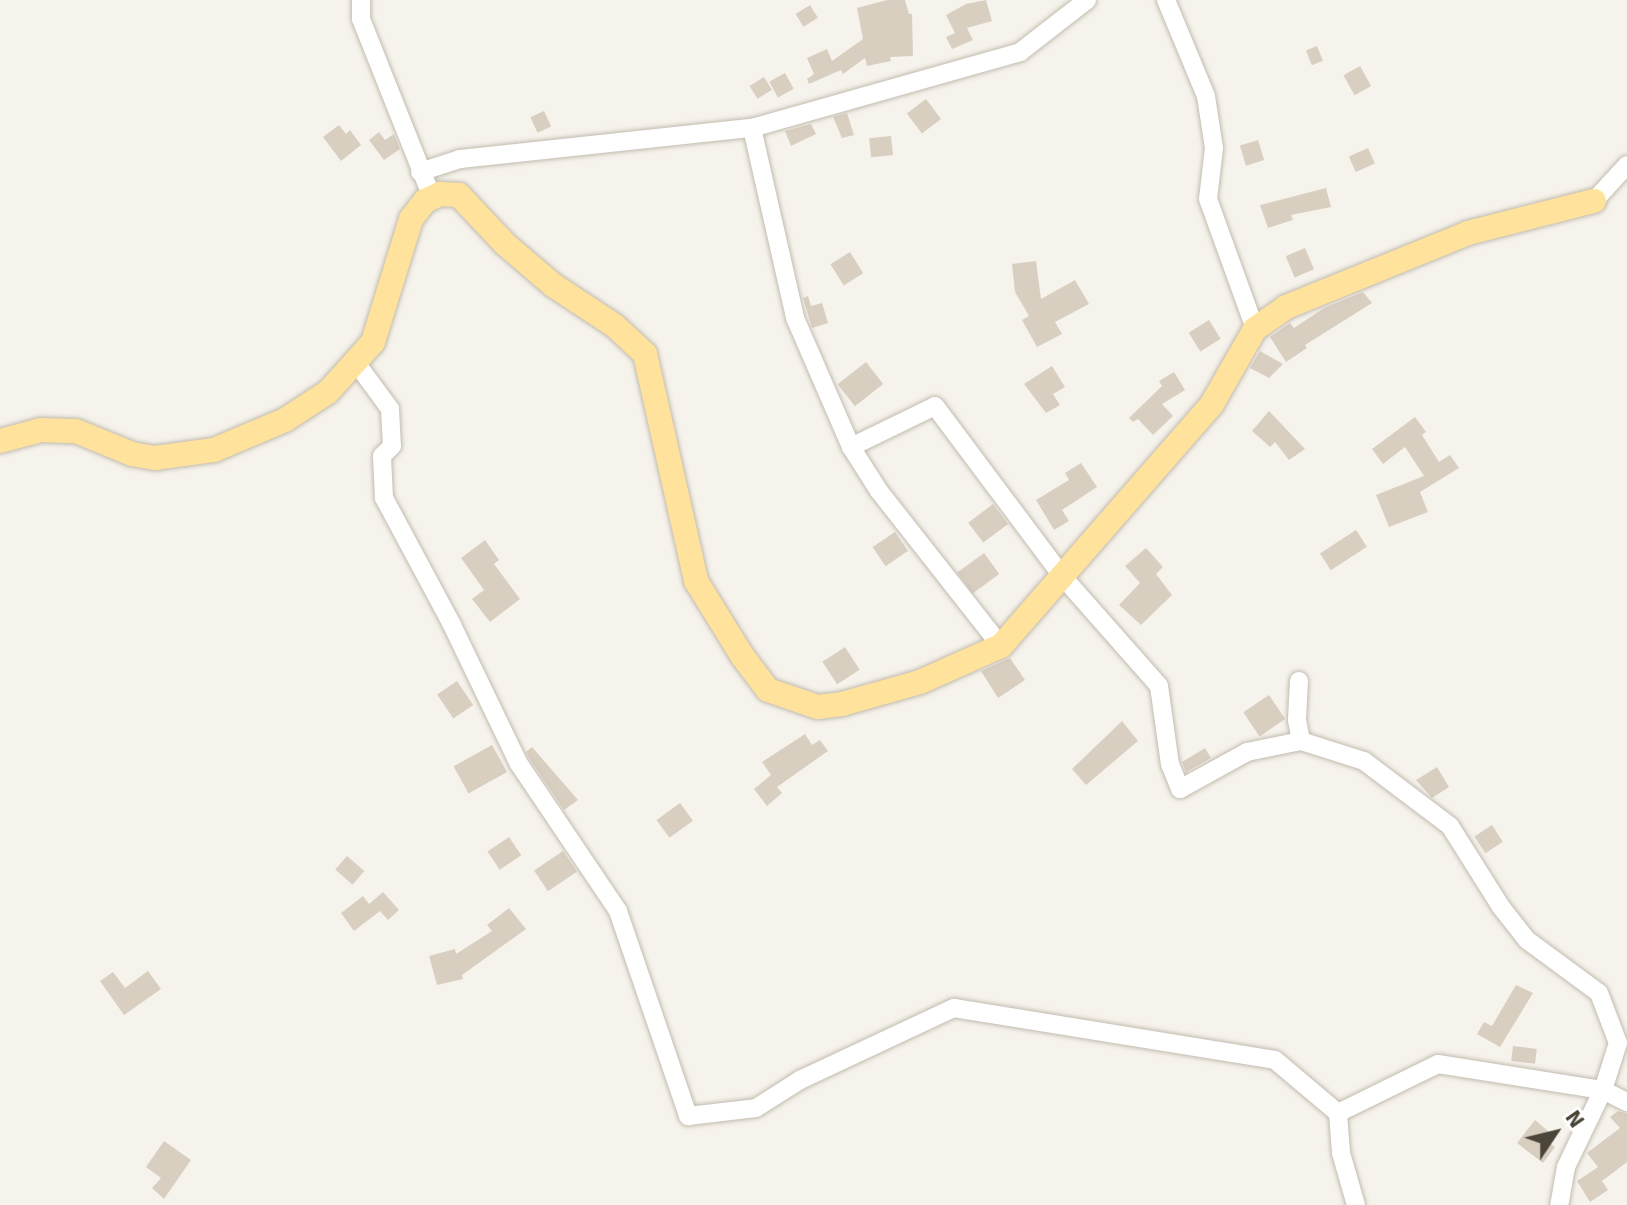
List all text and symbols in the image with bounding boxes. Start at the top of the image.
north arrow [1515,1093,1595,1173]
text: N [1560,1105,1591,1133]

